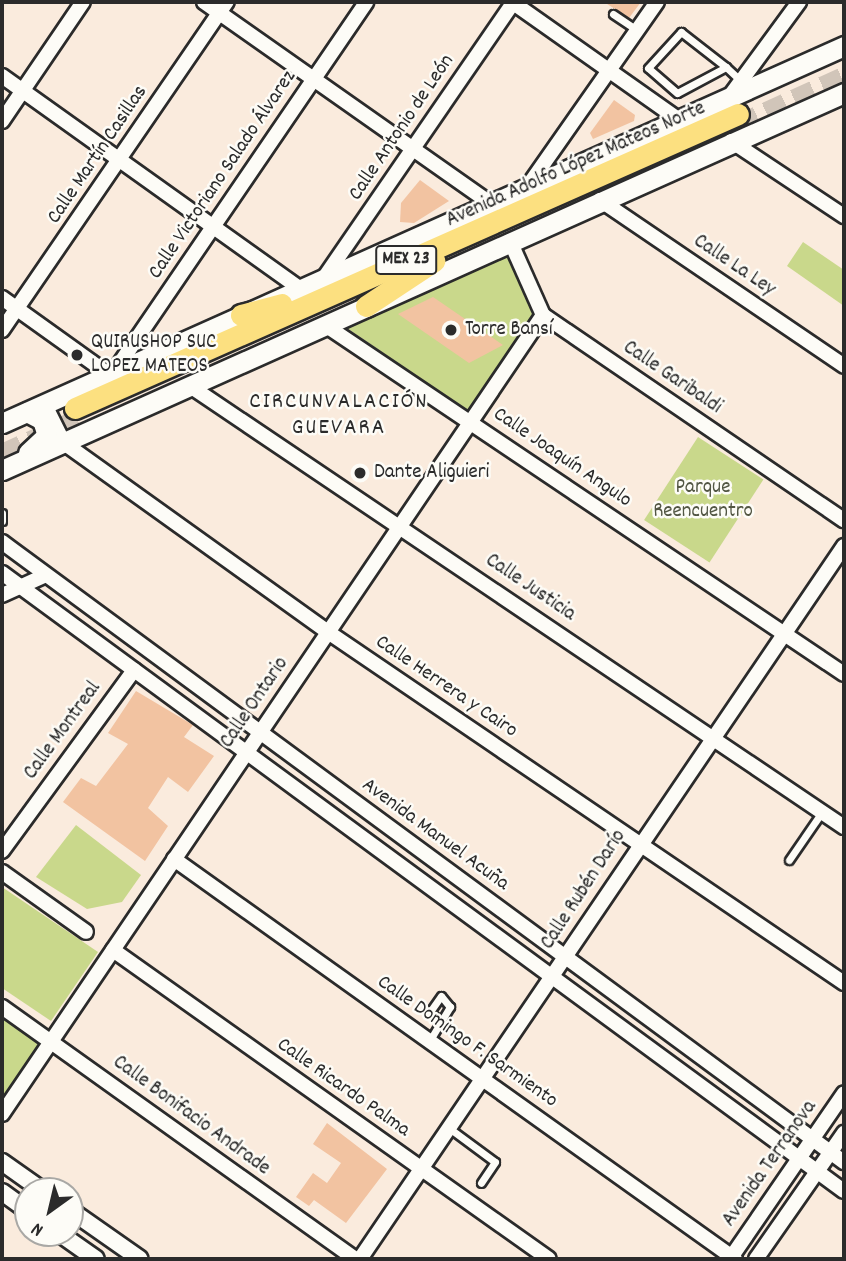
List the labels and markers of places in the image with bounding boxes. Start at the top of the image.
place label: Torre Bansí [465,317,553,343]
marker: Torre Bansí [443,322,459,338]
place label: QUIRUSHOP SUC LOPEZ MATEOS [91,330,216,380]
marker: QUIRUSHOP SUC LOPEZ MATEOS [69,347,85,363]
place label: Dante Aliguieri [374,460,489,486]
marker: Dante Aliguieri [352,465,368,481]

